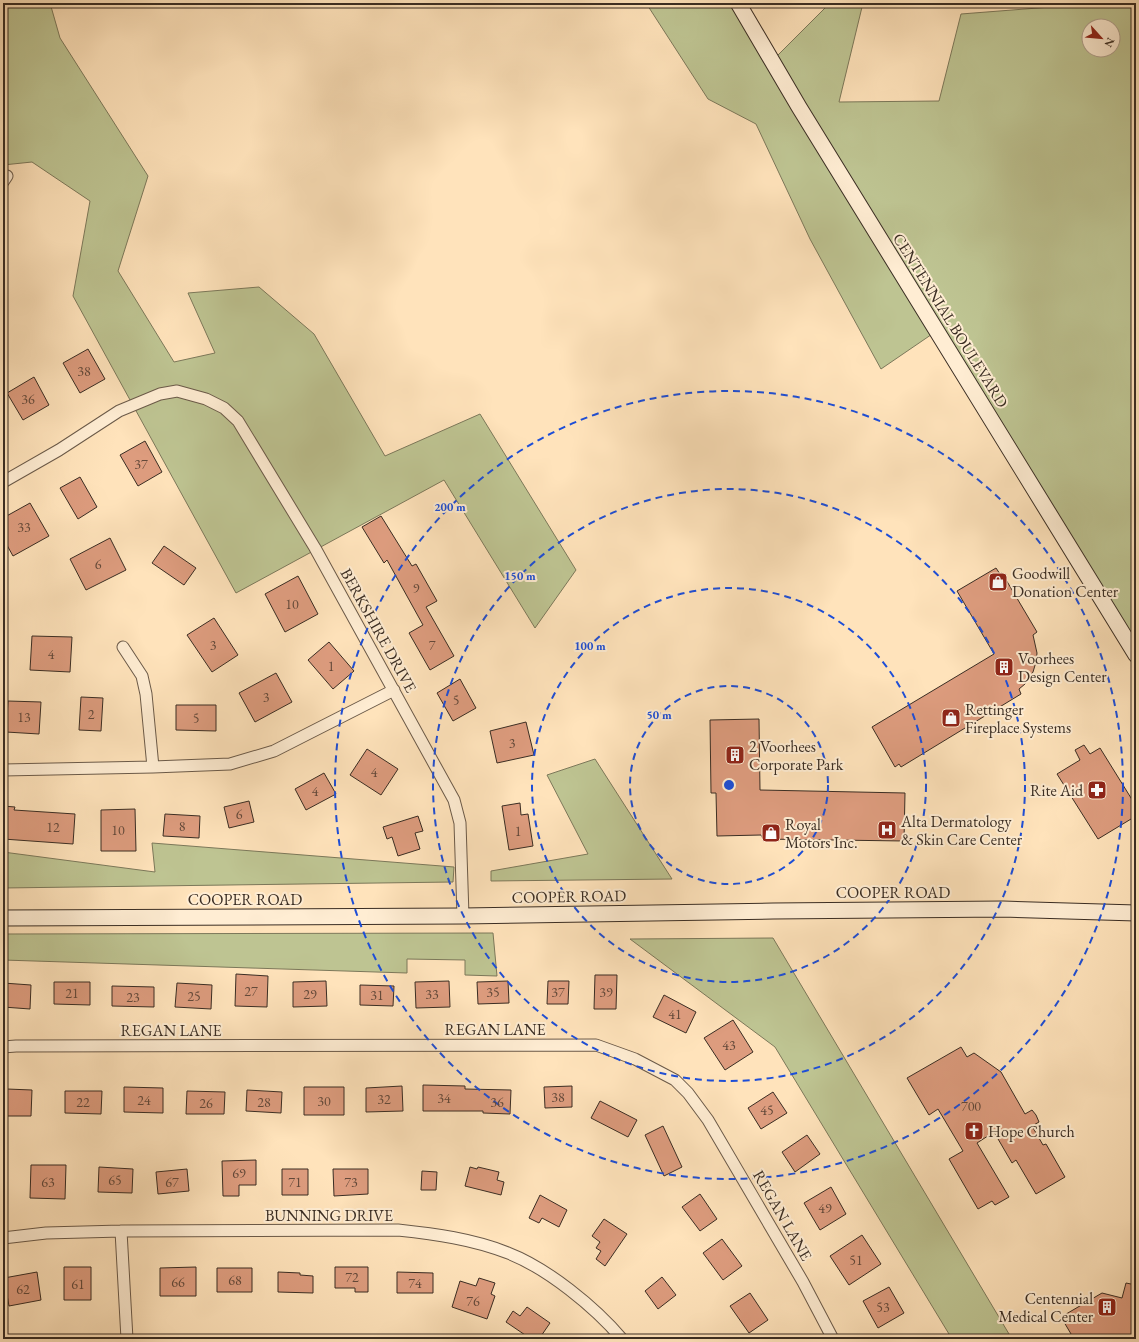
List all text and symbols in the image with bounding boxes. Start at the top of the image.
north arrow [1081,18,1121,58]
text: N [1102,35,1118,50]
street label: CENTENNIAL BOULEVARD [888,229,1013,412]
house number: 38 [77,362,91,380]
house number: 36 [21,390,35,408]
house number: 37 [134,455,148,473]
text: 200 m [434,499,466,515]
house number: 33 [17,518,31,536]
house number: 6 [95,555,102,573]
place label: Goodwill Donation Center [1012,563,1119,602]
street label: BERKSHIRE DRIVE [336,564,421,696]
text: 150 m [504,568,536,584]
shop icon: Goodwill Donation Center [987,571,1009,593]
house number: 9 [413,579,420,597]
house number: 10 [285,595,299,613]
house number: 3 [210,636,217,654]
house number: 7 [429,636,436,654]
text: 100 m [574,638,606,654]
house number: 4 [48,645,55,663]
place label: Voorhees Design Center [1018,648,1107,687]
building icon: Voorhees Design Center [993,656,1015,678]
house number: 1 [328,657,334,675]
house number: 3 [263,688,270,706]
house number: 5 [453,691,459,709]
place label: Rettinger Fireplace Systems [965,699,1071,738]
house number: 2 [88,705,95,723]
text: 50 m [646,707,672,723]
shop icon: Rettinger Fireplace Systems [940,707,962,729]
house number: 13 [17,708,31,726]
house number: 5 [193,709,199,727]
house number: 3 [509,734,516,752]
place label: 2 Voorhees Corporate Park [749,736,844,775]
building icon: 2 Voorhees Corporate Park [724,744,746,766]
house number: 4 [371,763,378,781]
centre of rings [722,778,736,792]
pharmacy icon: Rite Aid [1086,779,1108,801]
place label: Rite Aid [1030,780,1084,801]
house number: 4 [312,782,319,800]
house number: 6 [236,805,243,823]
place label: Alta Dermatology & Skin Care Center [900,811,1023,850]
place label: Royal Motors Inc. [785,814,858,853]
house number: 8 [179,817,186,835]
house number: 12 [46,818,60,836]
hospital icon: Alta Dermatology & Skin Care Center [876,819,898,841]
house number: 10 [111,821,125,839]
house number: 1 [515,822,521,840]
shop icon: Royal Motors Inc. [760,822,782,844]
street label: COOPER ROAD [836,882,950,903]
street label: COOPER ROAD [512,885,626,908]
street label: COOPER ROAD [188,889,302,910]
house number: 27 [244,982,258,1000]
house number: 35 [486,983,500,1001]
house number: 37 [551,983,565,1001]
house number: 39 [599,983,613,1001]
house number: 21 [65,984,79,1002]
house number: 29 [303,985,317,1003]
house number: 33 [425,985,439,1003]
house number: 31 [370,986,384,1004]
house number: 25 [187,987,201,1005]
house number: 23 [126,988,140,1006]
house number: 41 [668,1005,682,1023]
street label: REGAN LANE [444,1019,546,1040]
street label: REGAN LANE [120,1020,222,1041]
house number: 43 [722,1036,736,1054]
house number: 38 [551,1088,565,1106]
house number: 34 [437,1089,451,1107]
house number: 32 [377,1090,391,1108]
house number: 24 [137,1091,151,1109]
house number: 30 [317,1092,331,1110]
house number: 22 [76,1093,90,1111]
house number: 28 [257,1093,271,1111]
house number: 36 [490,1093,504,1111]
house number: 26 [199,1094,213,1112]
house number: 700 [961,1097,981,1115]
house number: 45 [760,1101,774,1119]
church icon: Hope Church [963,1120,985,1142]
place label: Hope Church [988,1121,1075,1142]
house number: 69 [232,1164,246,1182]
street label: REGAN LANE [748,1166,817,1264]
house number: 65 [108,1171,122,1189]
house number: 63 [41,1173,55,1191]
house number: 67 [165,1173,179,1191]
house number: 71 [288,1173,302,1191]
house number: 73 [344,1173,358,1191]
house number: 49 [818,1199,832,1217]
street label: BUNNING DRIVE [265,1205,393,1226]
house number: 51 [849,1251,863,1269]
house number: 72 [345,1268,359,1286]
house number: 68 [228,1271,242,1289]
house number: 66 [171,1273,185,1291]
house number: 74 [408,1274,422,1292]
house number: 61 [71,1275,85,1293]
house number: 62 [16,1280,30,1298]
place label: Centennial Medical Center [998,1288,1094,1327]
house number: 76 [466,1292,480,1310]
building icon: Centennial Medical Center [1096,1296,1118,1318]
house number: 53 [876,1298,890,1316]

